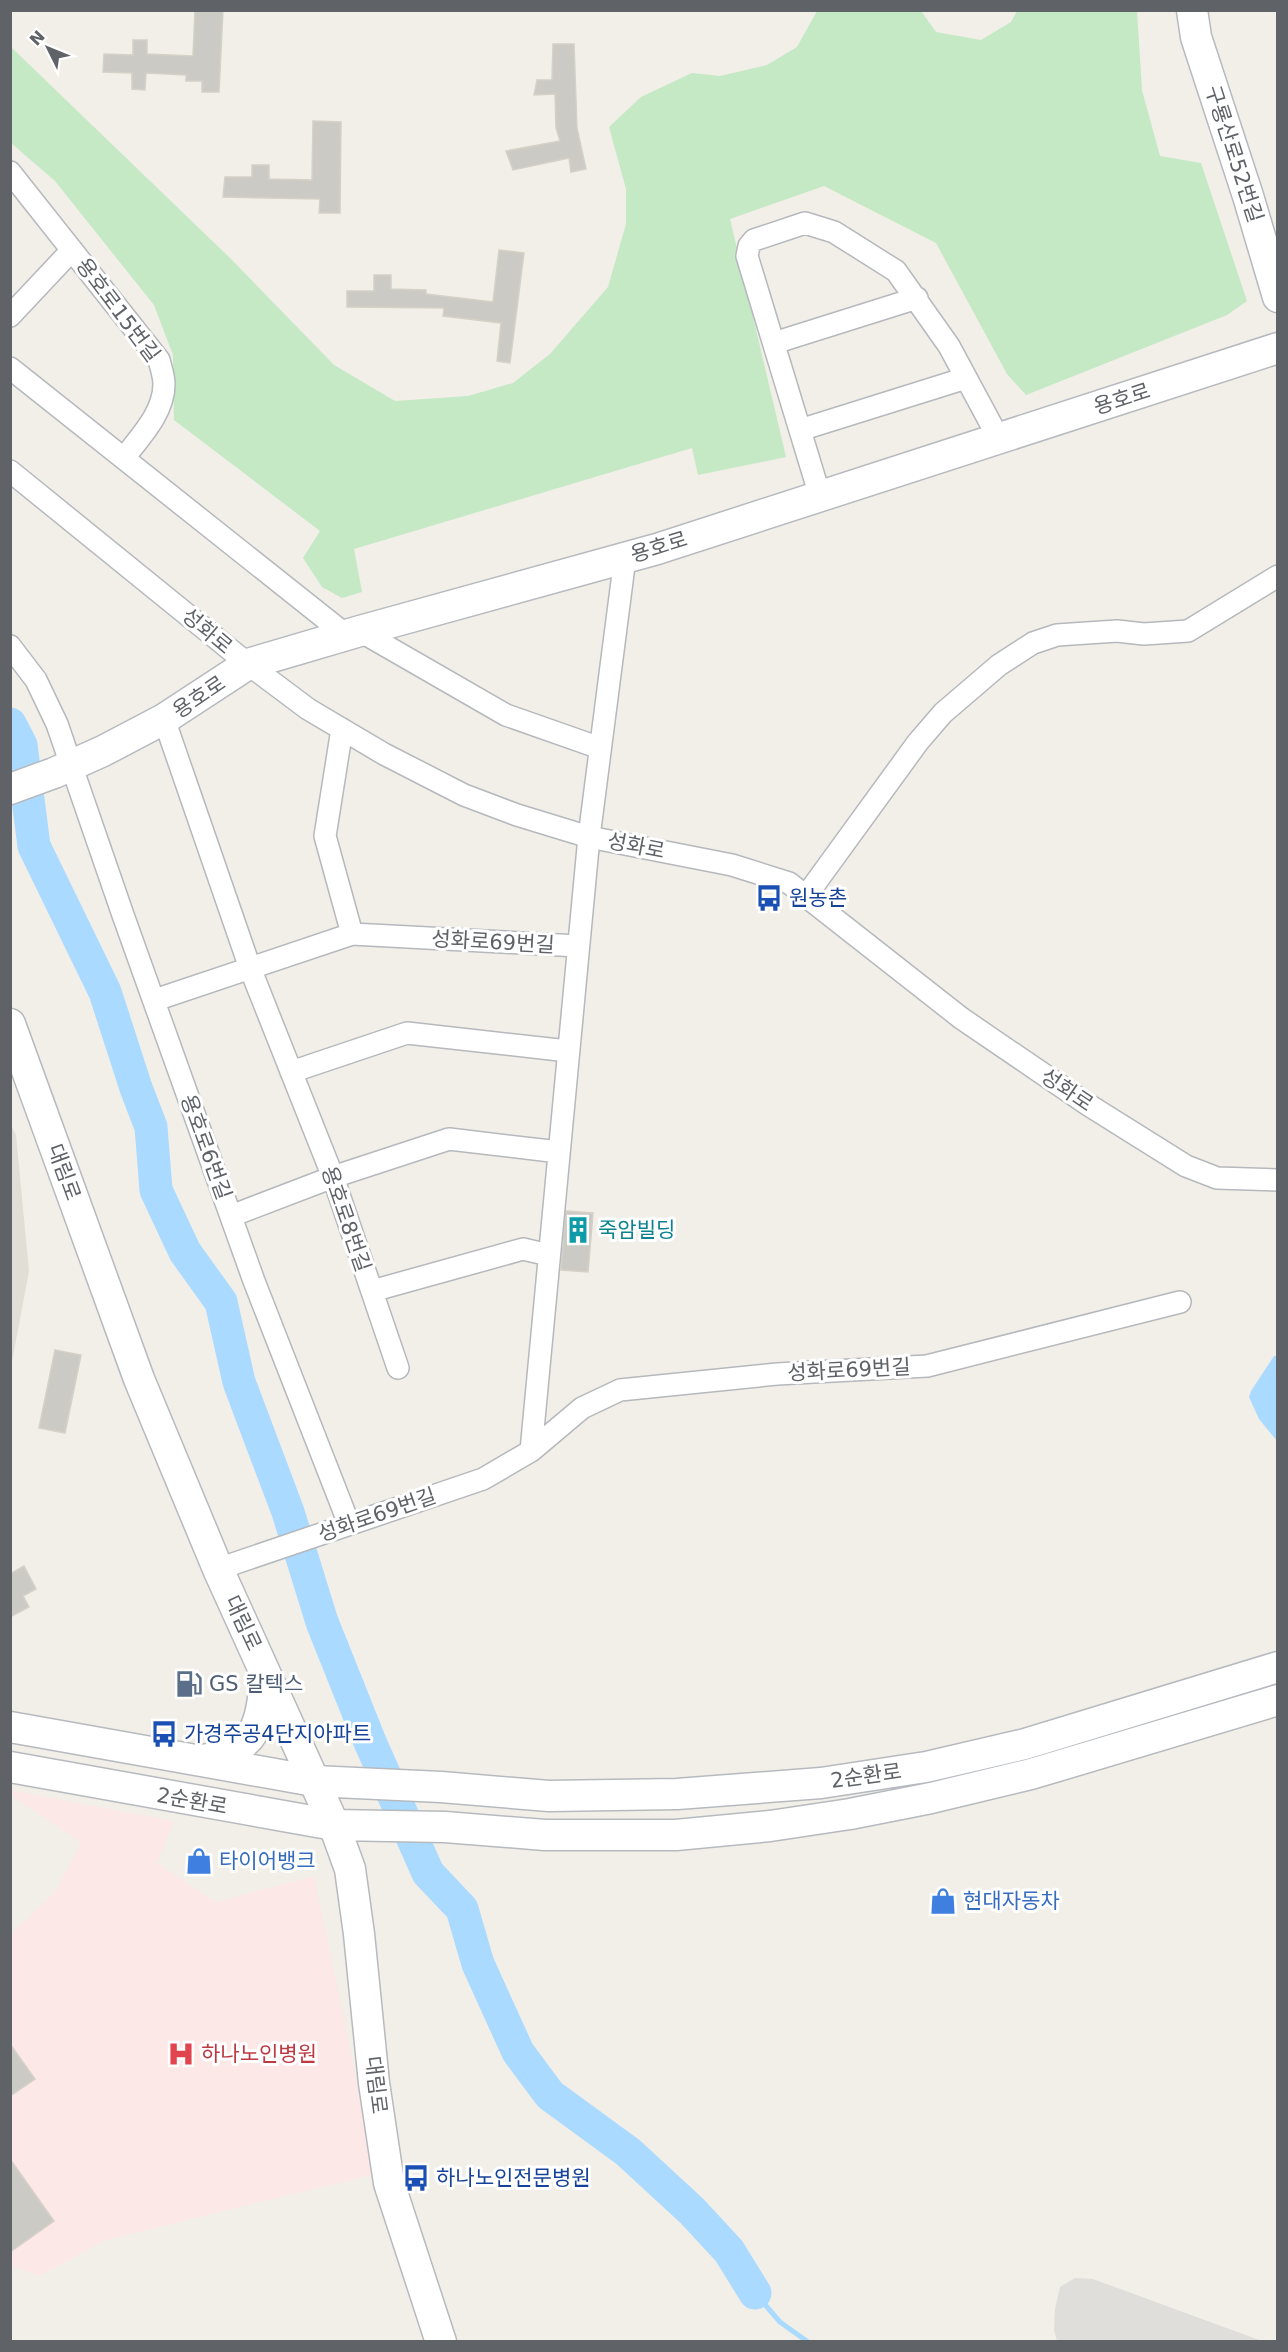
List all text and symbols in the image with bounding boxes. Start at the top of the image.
north arrow [18,18,78,78]
text: N [26,27,49,49]
street label: 구룡산로52번길 [1201,82,1267,226]
street label: 용호로15번길 [71,254,165,366]
street label: 용호로 [1091,379,1153,419]
street label: 용호로 [628,527,690,567]
street label: 성화로 [177,603,237,659]
street label: 용호로 [168,671,230,723]
street label: 성화로 [605,829,667,863]
bus stop icon: 원농촌 [754,883,784,913]
place label: 원농촌 [789,886,847,910]
street label: 성화로69번길 [431,927,555,957]
street label: 성화로 [1036,1064,1098,1116]
street label: 용호로6번길 [176,1091,236,1203]
street label: 대림로 [43,1141,85,1203]
street label: 용호로8번길 [317,1163,375,1275]
building icon: 죽암빌딩 [563,1215,593,1245]
place label: 죽암빌딩 [598,1218,675,1242]
street label: 성화로69번길 [787,1355,911,1385]
street label: 성화로69번길 [315,1484,439,1546]
street label: 대림로 [220,1592,266,1654]
fuel station icon: GS 칼텍스 [174,1669,204,1699]
place label: GS 칼텍스 [209,1672,303,1696]
bus stop icon: 가경주공4단지아파트 [149,1719,179,1749]
place label: 가경주공4단지아파트 [184,1722,371,1746]
street label: 2순환로 [829,1759,903,1793]
street label: 2순환로 [155,1783,229,1819]
shop icon: 타이어뱅크 [184,1846,214,1876]
place label: 타이어뱅크 [219,1849,316,1873]
shop icon: 현대자동차 [928,1886,958,1916]
place label: 현대자동차 [963,1889,1060,1913]
hospital icon: 하나노인병원 [166,2039,196,2069]
place label: 하나노인병원 [201,2042,317,2066]
street label: 대림로 [361,2055,391,2115]
bus stop icon: 하나노인전문병원 [401,2163,431,2193]
place label: 하나노인전문병원 [436,2166,591,2190]

